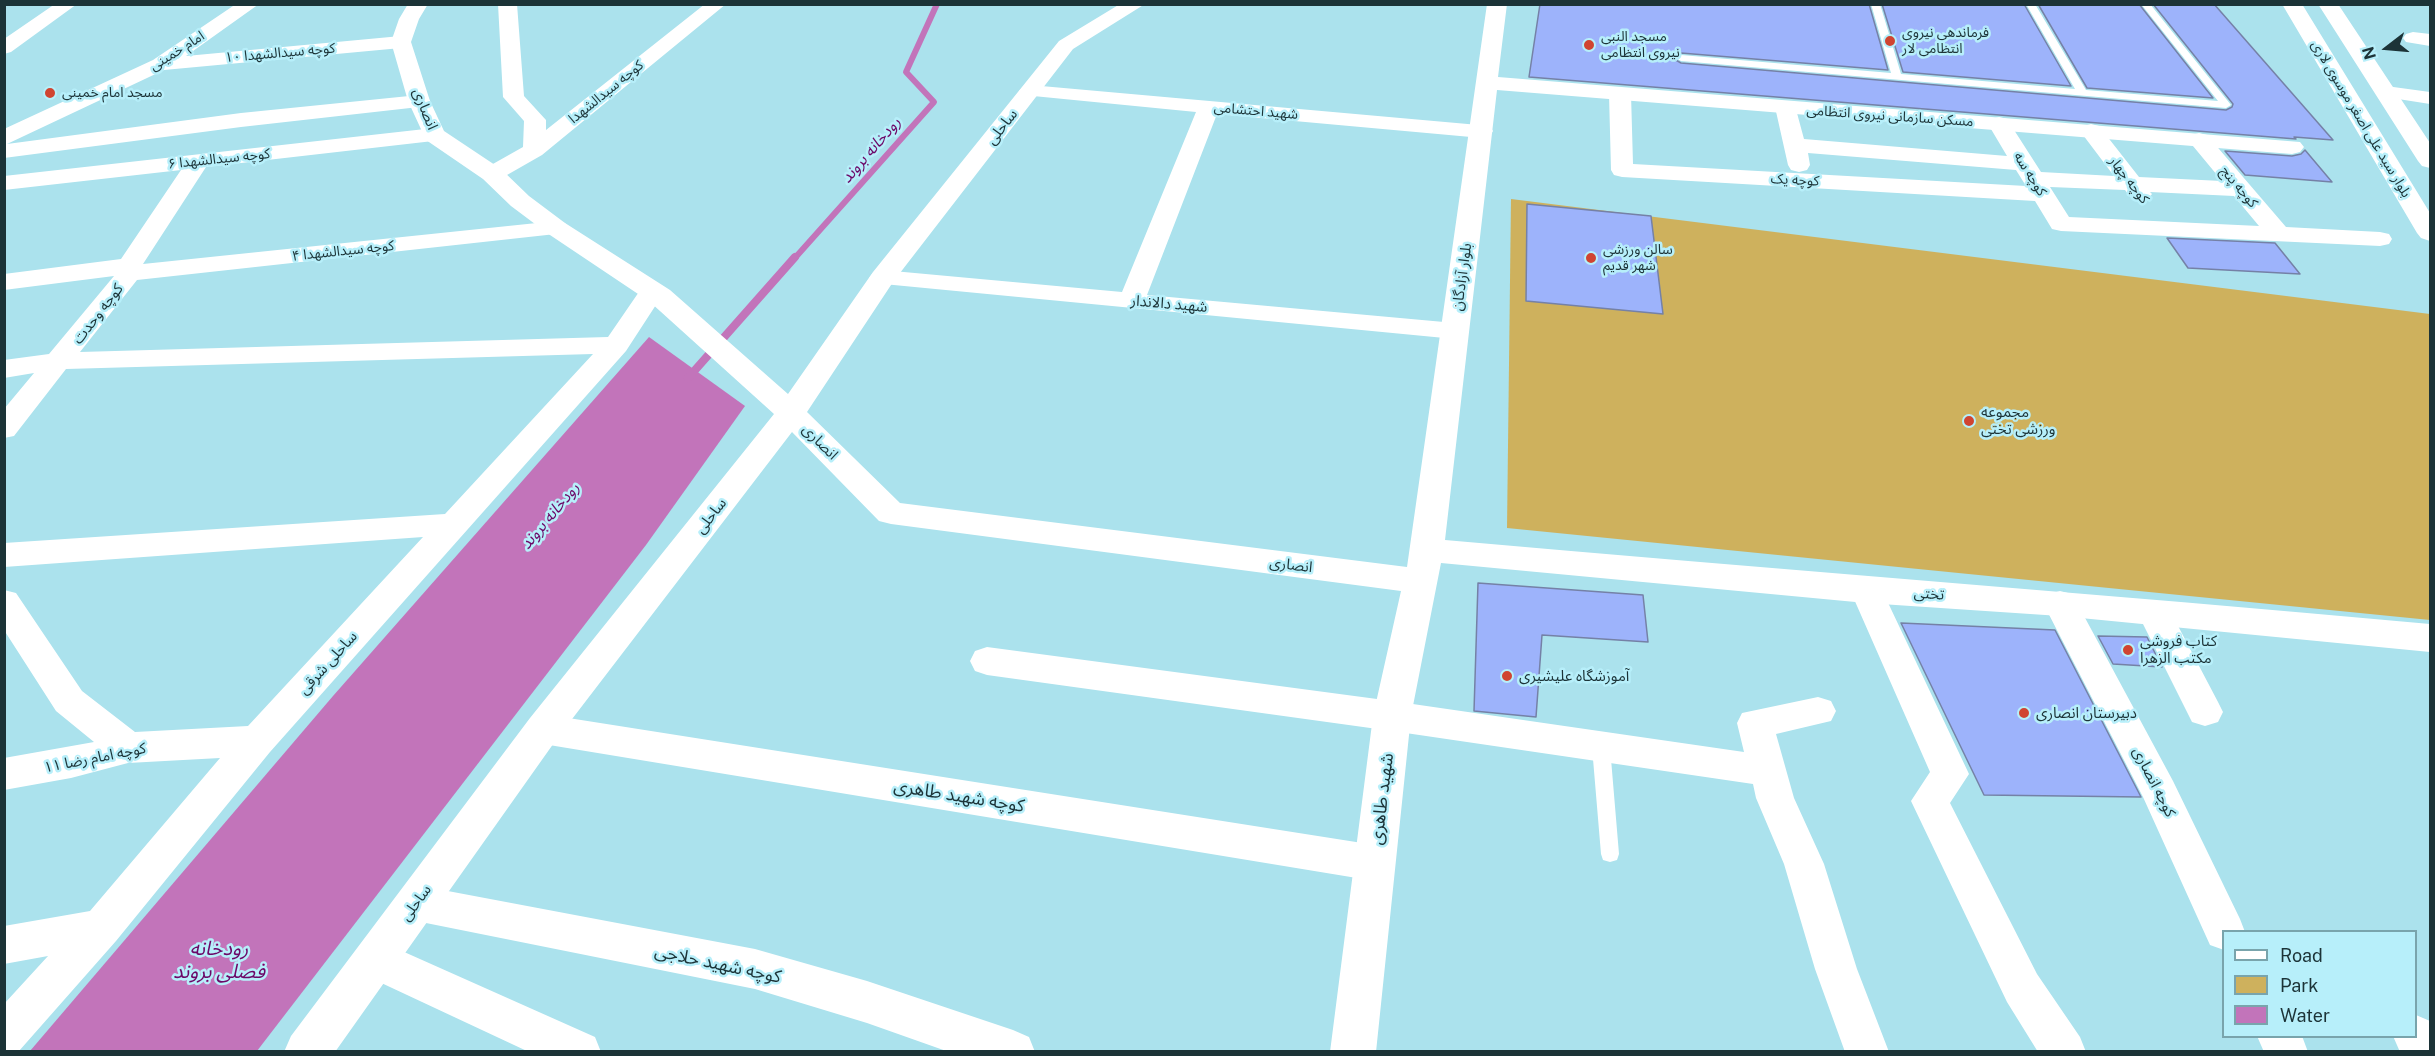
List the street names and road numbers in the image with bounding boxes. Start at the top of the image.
street label: امام خمینی [146,28,208,74]
street label: بلوار سید علی اصغر موسوی لاری [2307,37,2415,201]
street label: کوچه سیدالشهدا ۱۰ [224,40,336,66]
street label: کوچه سیدالشهدا [565,57,647,127]
street label: انصاری [409,86,441,132]
street label: شهید احتشامی [1213,99,1299,123]
street label: مسکن سازمانی نیروی انتظامی [1806,102,1974,130]
street label: ساحلی [982,106,1022,148]
street label: کوچه سیدالشهدا ۶ [167,145,271,173]
street label: کوچه سه [2010,149,2050,199]
street label: کوچه چهار [2105,153,2153,207]
street label: کوچه پنج [2217,163,2261,211]
street label: کوچه یک [1770,170,1820,190]
street label: کوچه سیدالشهدا ۴ [291,237,395,265]
street label: بلوار آزادگان [1448,242,1476,312]
street label: کوچه وحدت [69,280,127,348]
street label: شهید دالاندار [1130,292,1208,316]
street label: انصاری [798,420,842,464]
street label: ساحلی [691,495,731,537]
street label: انصاری [1269,553,1313,577]
street label: تختی [1913,584,1945,604]
street label: ساحلی شرقی [295,628,361,698]
street label: کوچه امام رضا ۱۱ [42,739,148,777]
street label: کوچه انصاری [2129,744,2179,820]
street label: شهید طاهری [1366,752,1398,846]
street label: کوچه شهید طاهری [892,775,1026,817]
street label: ساحلی [397,881,435,925]
street label: کوچه شهید حلاجی [653,940,783,988]

